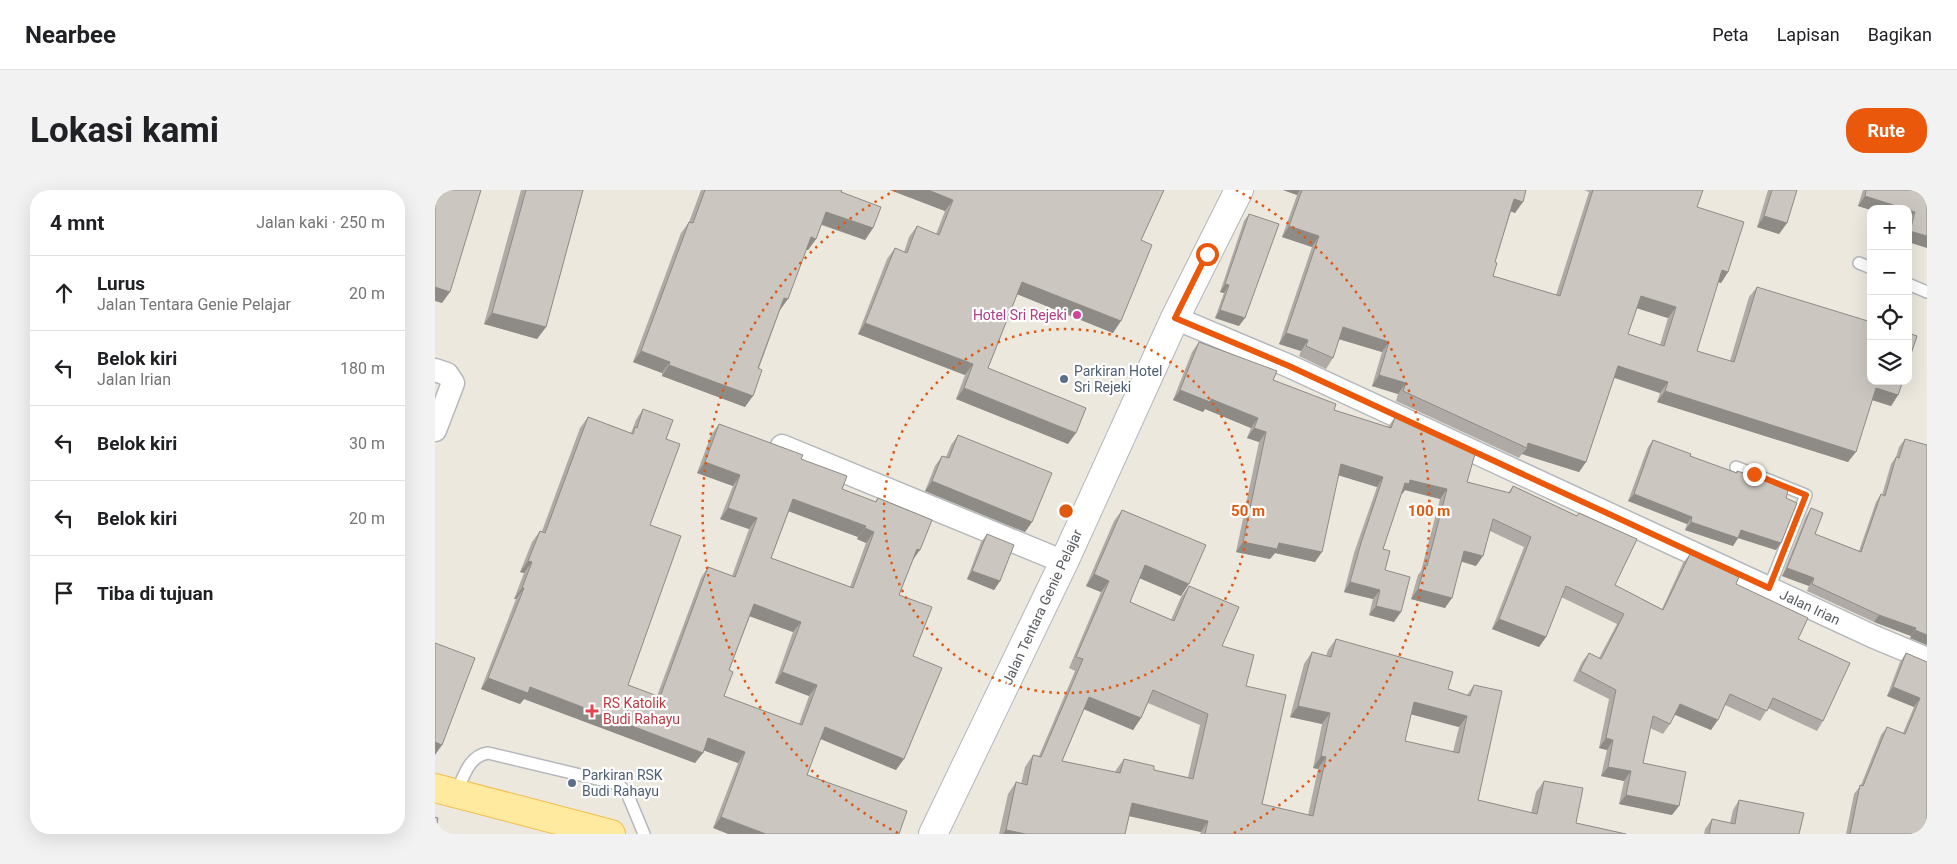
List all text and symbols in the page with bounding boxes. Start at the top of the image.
text: Nearbee [25,21,116,49]
text: Peta [1712,24,1749,45]
text: Lapisan [1777,24,1840,45]
text: Bagikan [1868,24,1932,45]
button: Rute [1846,108,1927,153]
text: Lokasi kami [30,110,219,151]
map controls [1867,205,1912,385]
button: + [1867,205,1912,250]
text: 4 mnt [50,211,104,235]
text: Jalan kaki · 250 m [256,213,385,232]
route start [1196,243,1219,266]
button: − [1867,250,1912,295]
text: Lurus [97,272,145,295]
icon: ahead [50,279,78,307]
text: 20 m [349,284,385,303]
text: Jalan Tentara Genie Pelajar [97,295,291,314]
button: locate [1867,295,1912,340]
place label: Hotel Sri Rejeki [973,307,1067,323]
marker: Hotel Sri Rejeki [1071,309,1083,321]
button: layers [1867,340,1912,385]
text: Belok kiri [97,347,177,370]
icon: left [50,354,78,382]
text: 180 m [340,359,385,378]
place label: Parkiran Hotel Sri Rejeki [1074,363,1162,395]
text: Jalan Irian [97,370,171,389]
marker: Parkiran Hotel Sri Rejeki [1058,373,1070,385]
icon: left [50,429,78,457]
text: Belok kiri [97,432,177,455]
text: 30 m [349,434,385,453]
route end [1743,463,1766,486]
centre of rings [1057,502,1075,520]
text: 50 m [1231,502,1265,520]
text: 100 m [1408,502,1450,520]
icon: left [50,504,78,532]
text: Belok kiri [97,507,177,530]
text: 20 m [349,509,385,528]
street label: Jalan Tentara Genie Pelajar [999,526,1085,687]
icon: arrive [50,579,78,607]
text: Tiba di tujuan [97,582,213,605]
street label: Jalan Irian [1777,586,1843,628]
place label: RS Katolik Budi Rahayu [603,695,680,727]
marker: RS Katolik Budi Rahayu [585,704,599,718]
place label: Parkiran RSK Budi Rahayu [582,767,663,799]
marker: Parkiran RSK Budi Rahayu [566,777,578,789]

